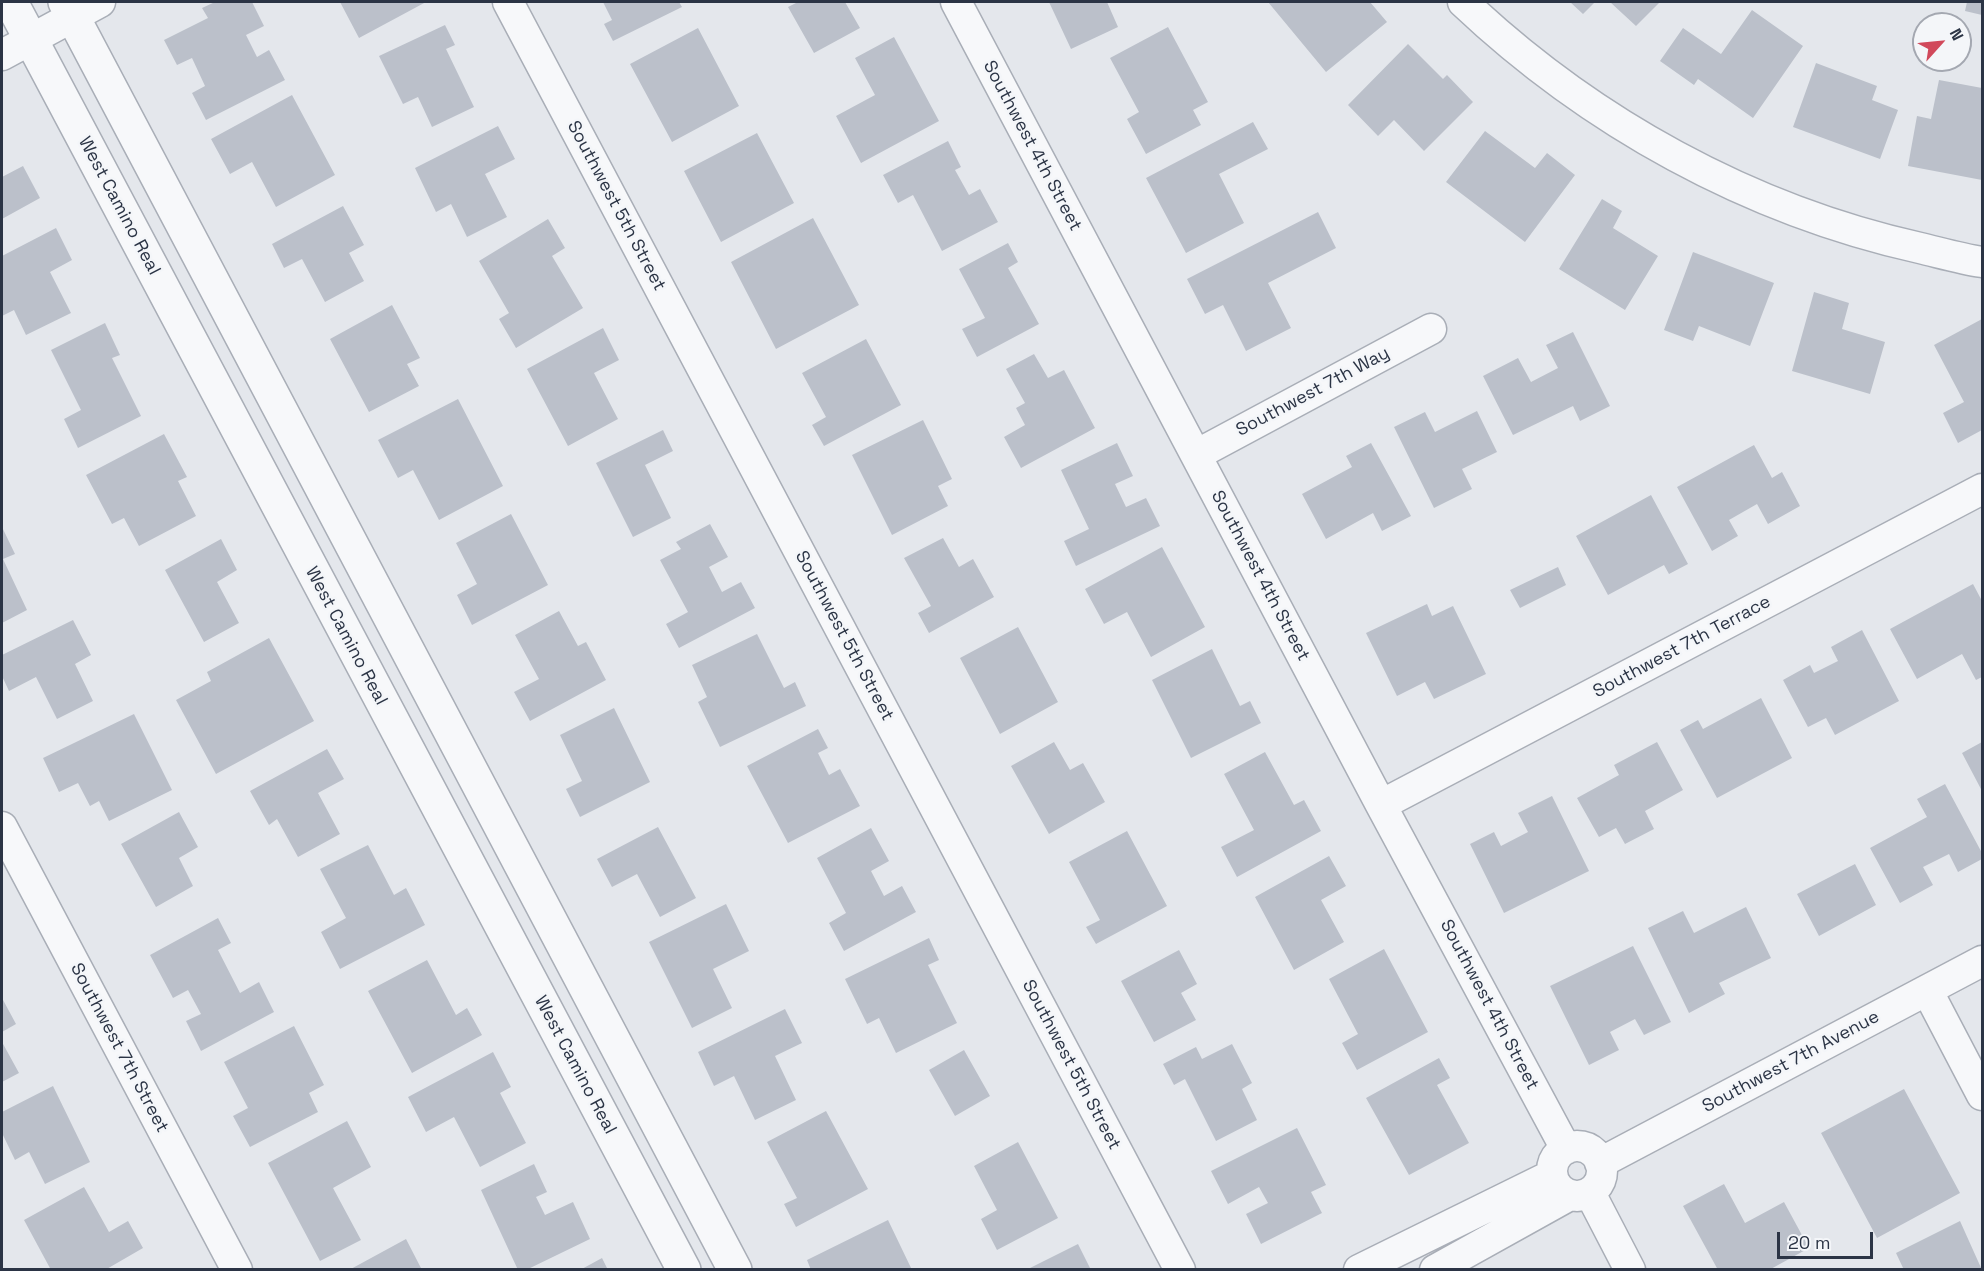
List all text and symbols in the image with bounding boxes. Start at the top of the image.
north arrow [1912,12,1972,72]
text: N [1945,25,1968,44]
street label: Southwest 4th Street [978,57,1086,235]
street label: Southwest 5th Street [562,117,670,295]
street label: West Camino Real [73,133,165,279]
street label: Southwest 7th Way [1233,342,1393,442]
street label: Southwest 4th Street [1206,487,1314,665]
street label: Southwest 5th Street [790,547,898,725]
street label: West Camino Real [300,563,392,709]
street label: Southwest 7th Terrace [1590,591,1774,703]
street label: Southwest 4th Street [1435,916,1543,1094]
street label: Southwest 7th Street [65,960,173,1136]
street label: Southwest 5th Street [1017,976,1125,1154]
street label: West Camino Real [529,992,621,1138]
street label: Southwest 7th Avenue [1699,1006,1883,1118]
scale bar [1780,1220,1876,1258]
text: 20 m [1788,1231,1831,1254]

